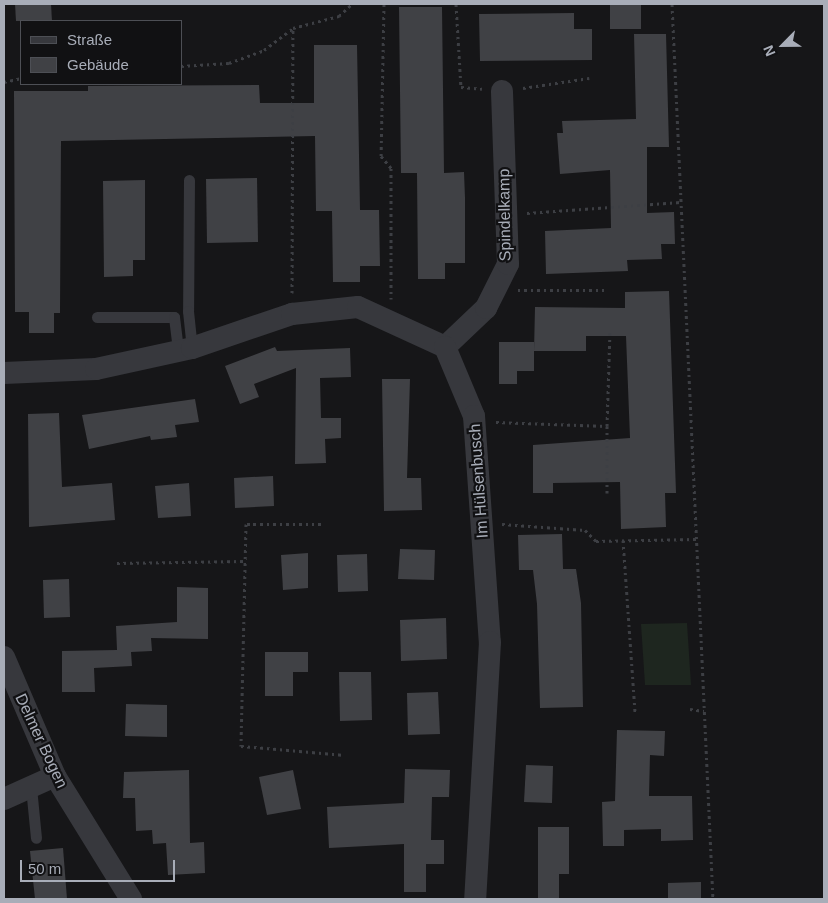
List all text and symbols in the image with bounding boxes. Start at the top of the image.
legend [20,20,182,85]
north arrow [758,20,808,70]
text: Straße [67,31,112,48]
text: N [760,43,779,59]
text: Gebäude [67,56,129,73]
street label: Spindelkamp [495,169,515,261]
street label: Im Hülsenbusch [465,423,493,539]
street label: Delmer Bogen [11,691,71,791]
scale bar [22,850,178,882]
text: 50 m [28,860,61,877]

